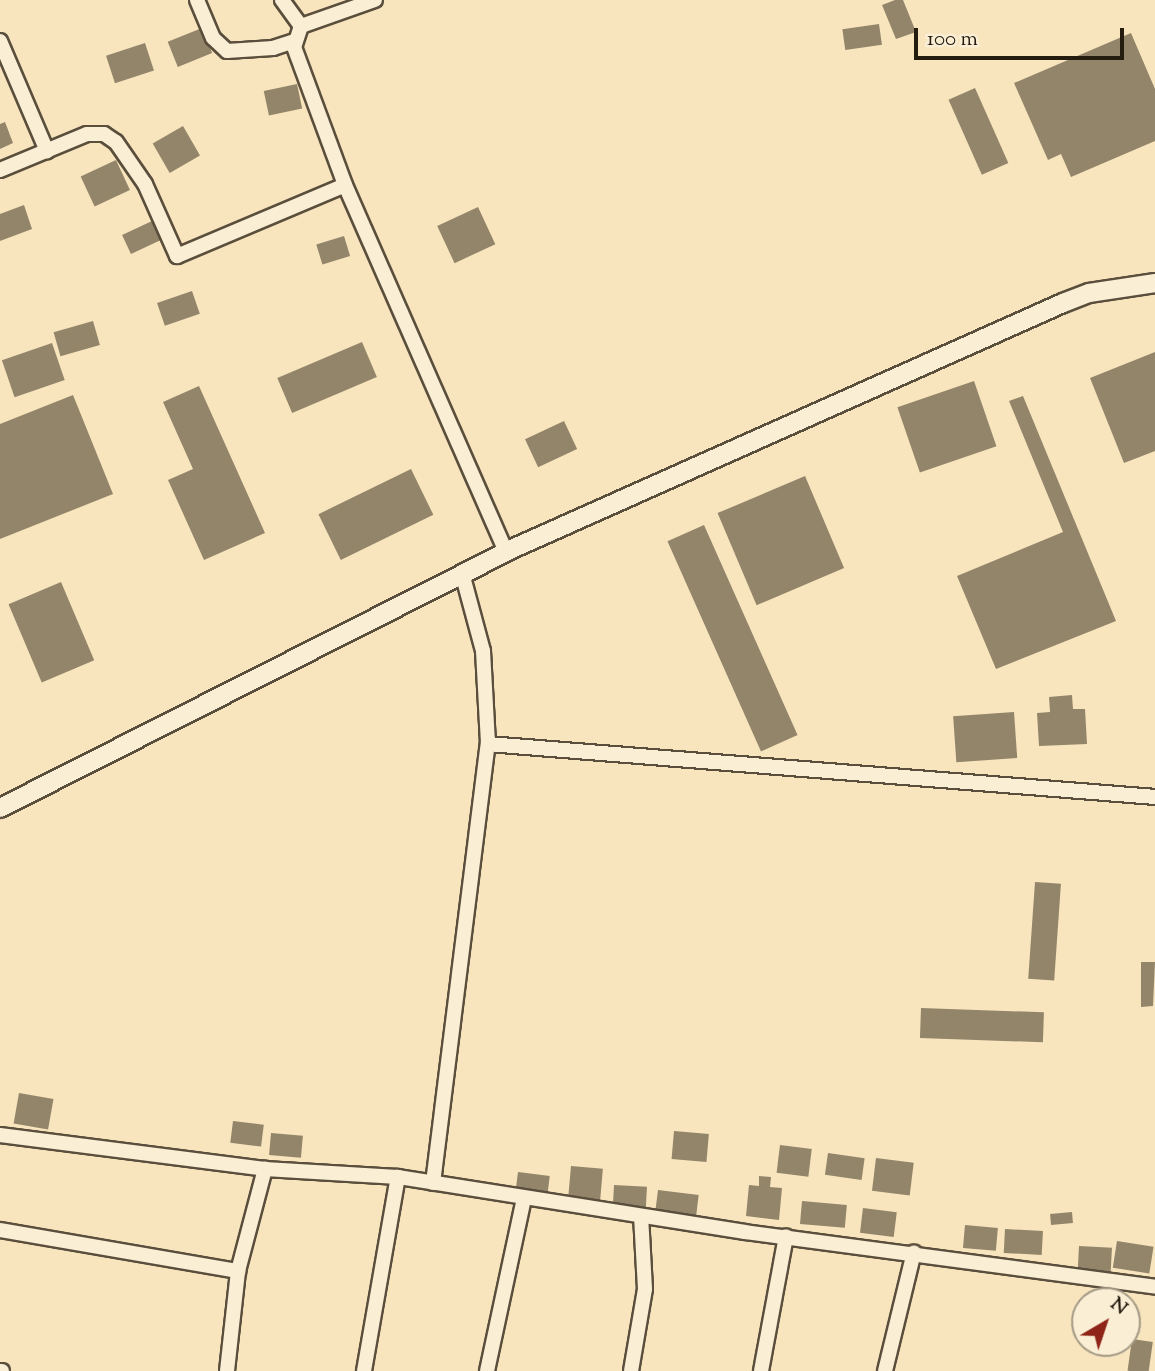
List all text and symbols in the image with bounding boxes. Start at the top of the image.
scale bar [917,14,1127,58]
text: 100 m [927,25,978,55]
north arrow [1071,1287,1141,1357]
text: N [1104,1292,1133,1322]

